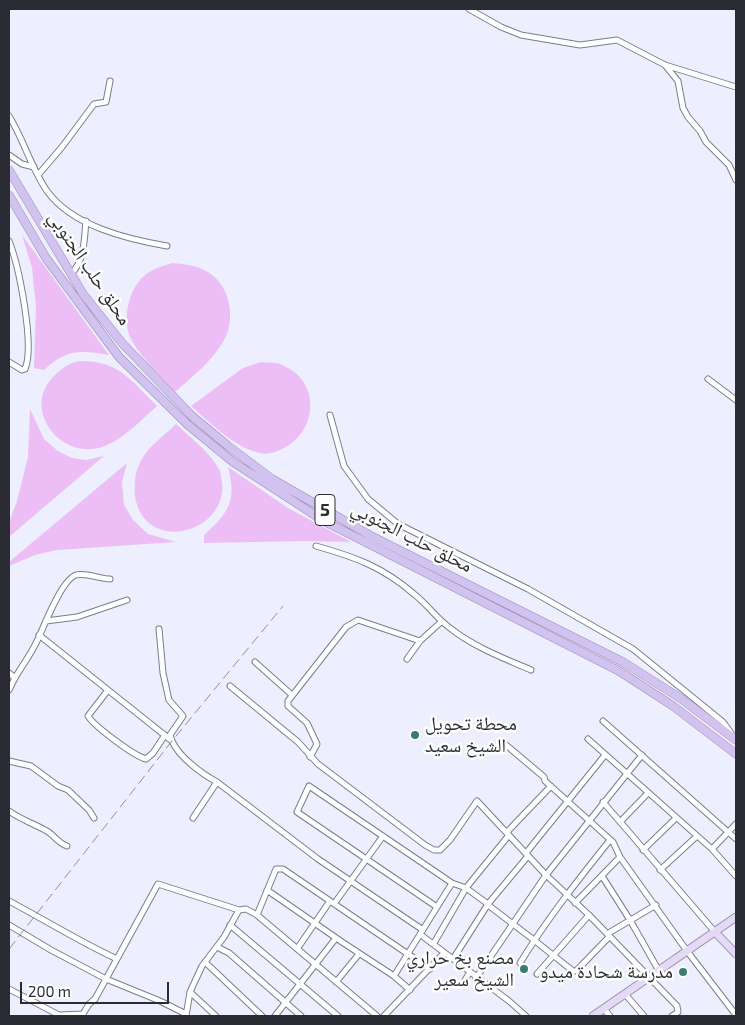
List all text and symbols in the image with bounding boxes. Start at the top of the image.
street label: محلق حلب الجنوبي [43,207,137,329]
road number: 5 [315,494,335,526]
street label: محلق حلب الجنوبي [348,497,476,577]
place label: محطة تحويل الشيخ سعيد [425,713,517,757]
marker: محطة تحويل الشيخ سعيد [409,729,421,741]
place label: مصنع بخ حراري الشيخ سعير [406,947,514,991]
place label: مدرسة شحادة ميدو [539,961,673,983]
marker: مصنع بخ حراري الشيخ سعير [518,963,530,975]
marker: مدرسة شحادة ميدو [677,966,689,978]
scale bar [22,972,171,1004]
text: 200 m [28,982,71,1000]

